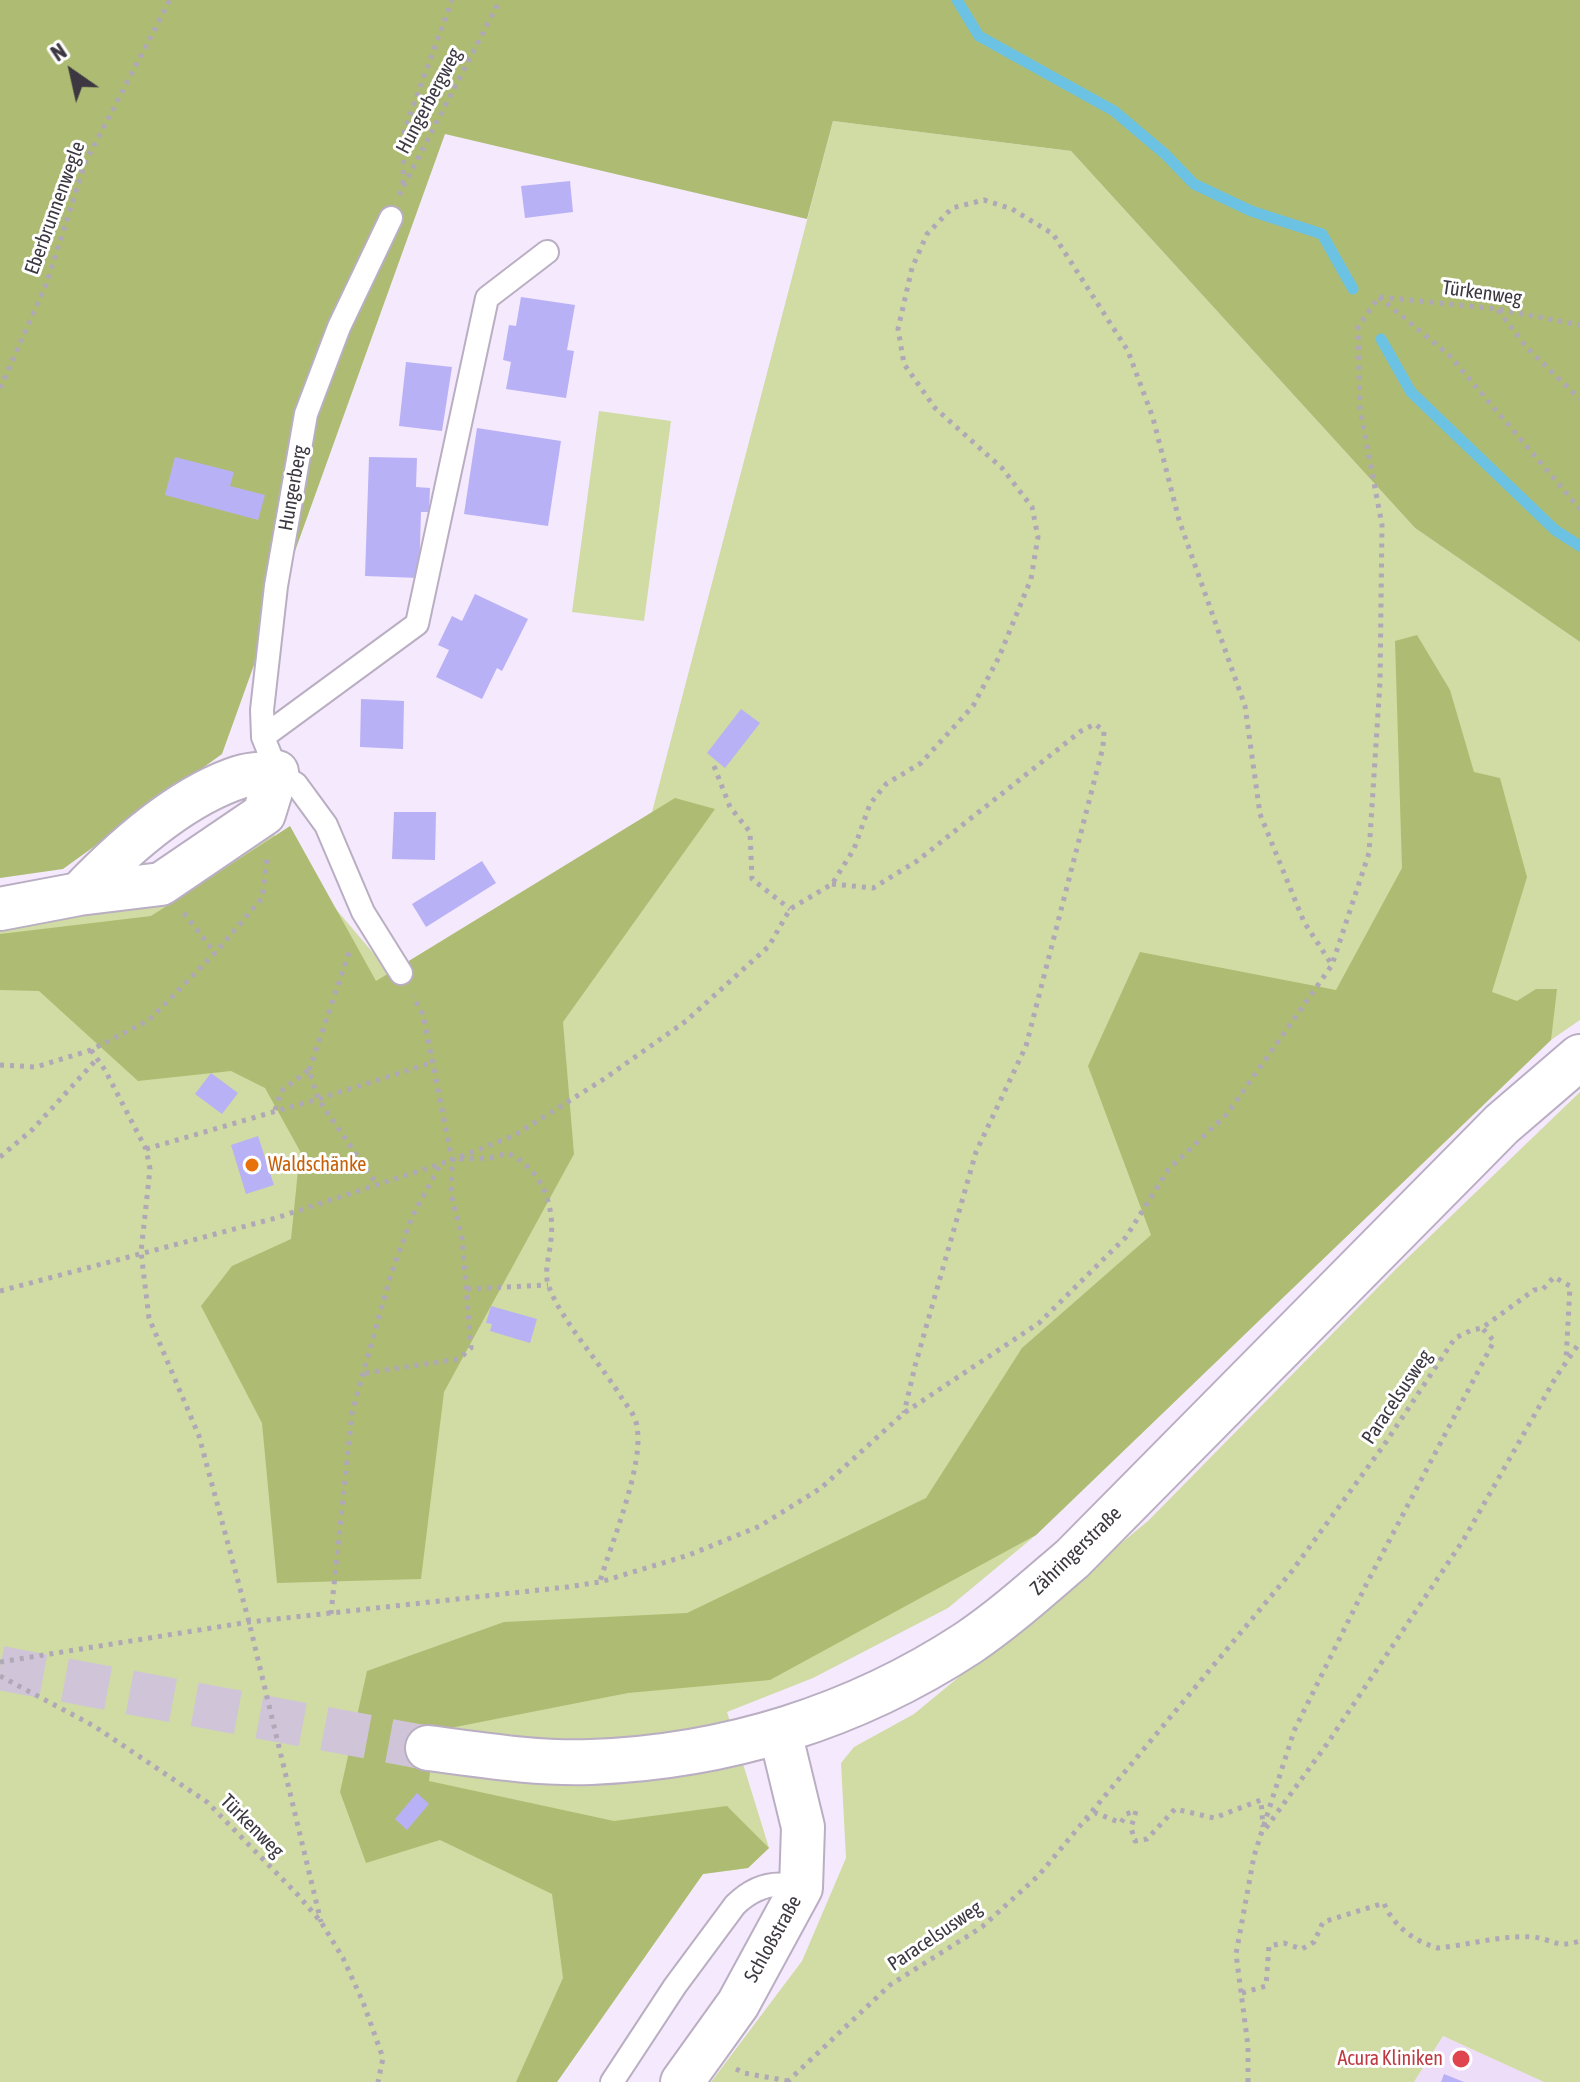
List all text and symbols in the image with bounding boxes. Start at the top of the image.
north arrow [32,32,112,112]
text: N [46,38,71,67]
street label: Hungerbergweg [391,44,467,158]
street label: Eberbrunnenwegle [20,138,90,278]
street label: Türkenweg [1441,276,1523,310]
street label: Hungerberg [274,443,312,533]
place label: Waldschänke [268,1153,366,1177]
marker: Waldschänke [243,1156,261,1174]
street label: Paracelsusweg [1357,1345,1437,1449]
street label: Zähringerstraße [1025,1502,1127,1600]
street label: Türkenweg [215,1789,289,1863]
street label: Schloßstraße [739,1891,807,1987]
street label: Paracelsusweg [883,1896,987,1976]
place label: Acura Kliniken [1337,2047,1443,2071]
marker: Acura Kliniken [1450,2048,1472,2070]

